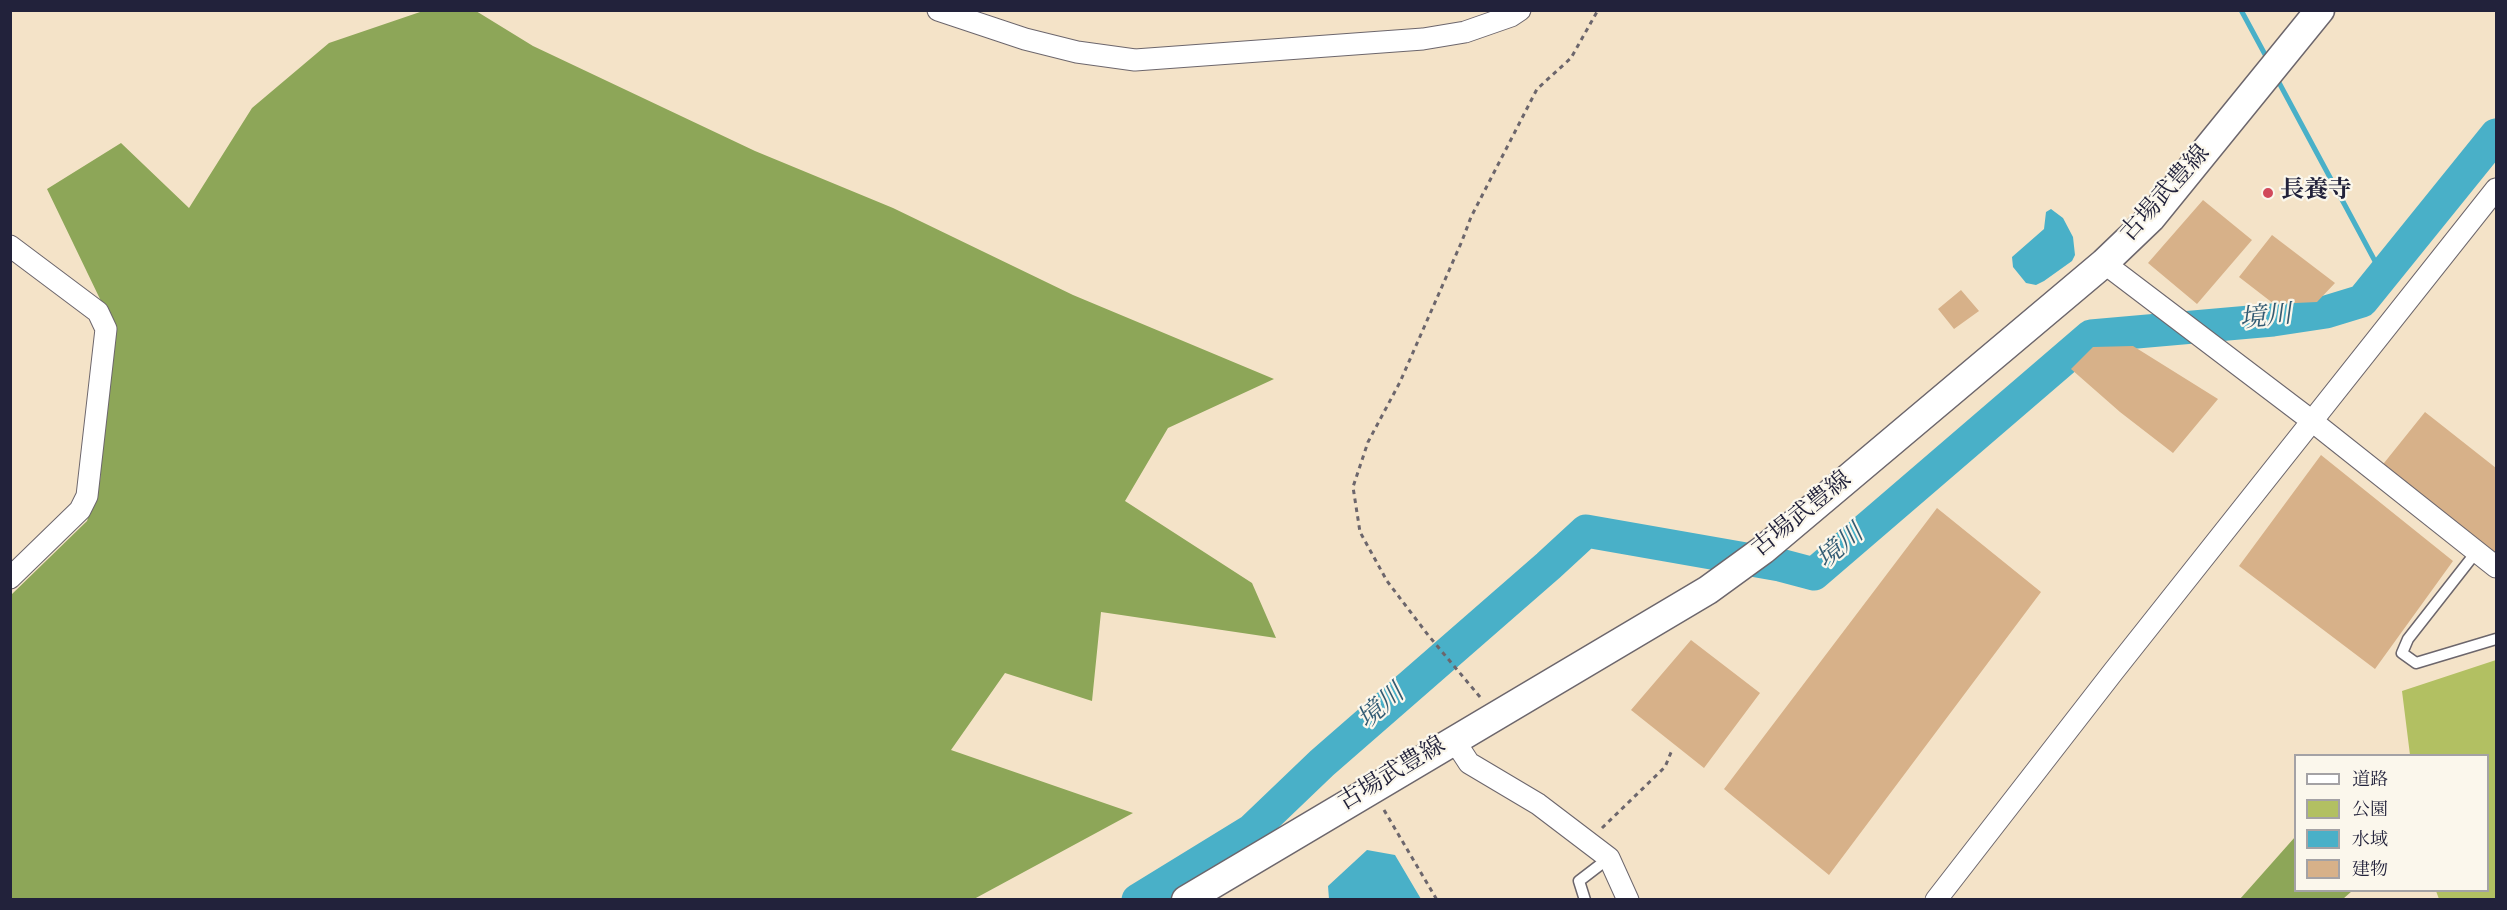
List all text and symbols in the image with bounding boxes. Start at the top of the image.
street label: 古場武豊線 [2116,141,2218,249]
place label: 長養寺 [2280,179,2352,207]
marker: 長養寺 [2261,186,2275,200]
water label: 境川 [2239,302,2293,338]
street label: 古場武豊線 [1747,467,1859,565]
water label: 境川 [1812,520,1872,578]
water label: 境川 [1353,680,1413,738]
street label: 古場武豊線 [1334,733,1452,819]
legend [2294,754,2489,892]
text: 道路 [2352,768,2388,794]
text: 公園 [2352,798,2388,824]
text: 水域 [2352,828,2388,854]
text: 建物 [2352,858,2388,884]

